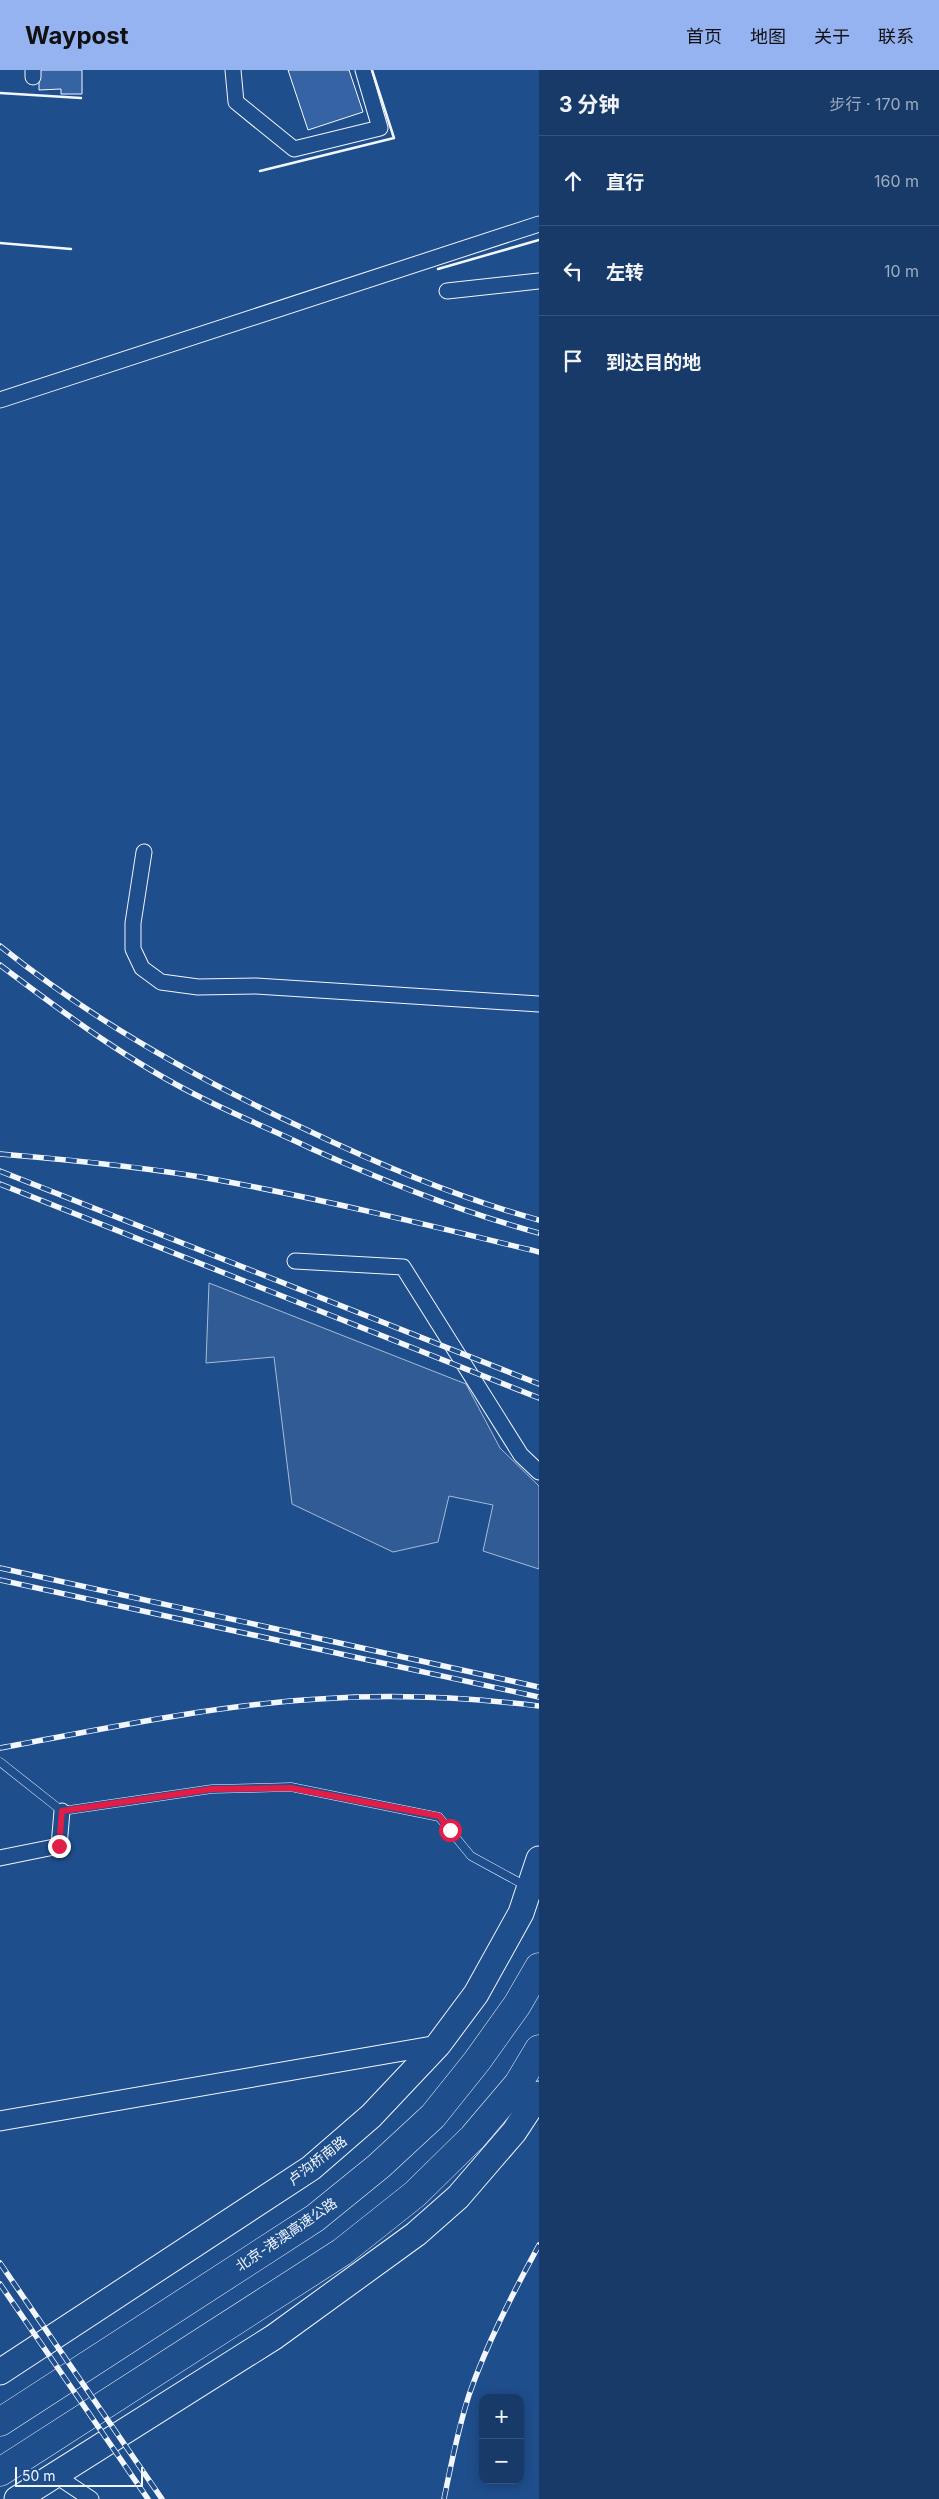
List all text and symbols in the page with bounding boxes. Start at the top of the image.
text: Waypost [25,21,129,50]
text: 首页 [686,26,722,47]
text: 地图 [750,26,786,47]
text: 关于 [814,26,850,47]
text: 联系 [878,26,914,47]
text: 3 分钟 [559,92,620,117]
text: 步行 · 170 m [829,94,919,114]
icon: ahead [559,167,587,195]
text: 直行 [606,171,644,194]
text: 160 m [874,171,919,191]
icon: left [559,257,587,285]
text: 左转 [606,261,644,284]
text: 10 m [884,261,919,281]
icon: arrive [559,347,587,375]
text: 到达目的地 [606,351,701,374]
route start [439,1819,462,1842]
route end [48,1835,71,1858]
street label: 卢沟桥南路 [284,2132,350,2188]
street label: 北京-港澳高速公路 [232,2194,340,2274]
map controls [479,2394,524,2484]
button: + [479,2394,524,2439]
button: − [479,2439,524,2484]
scale bar [15,2464,142,2487]
text: 50 m [22,2467,56,2484]

